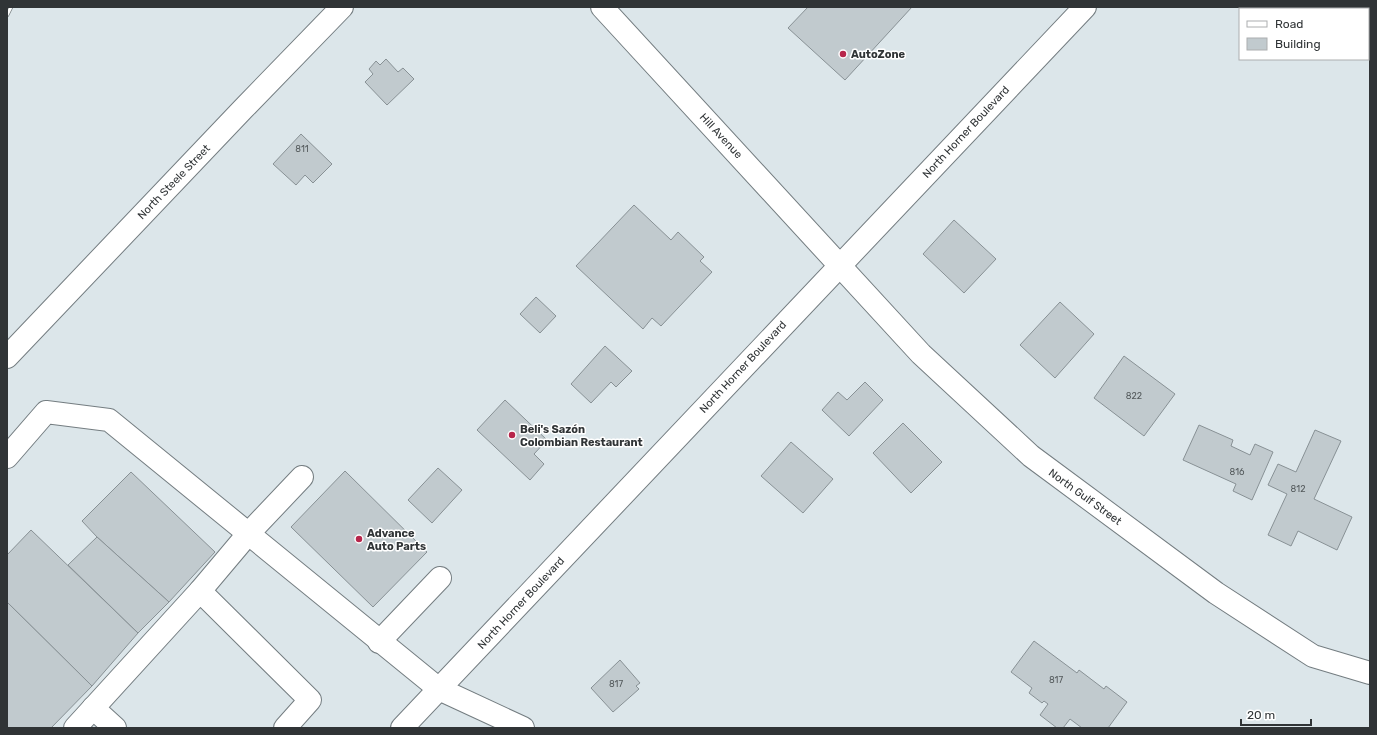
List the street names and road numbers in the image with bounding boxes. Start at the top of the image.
street label: North Horner Boulevard [920,83,1012,181]
street label: Hill Avenue [697,111,745,161]
street label: North Steele Street [135,142,213,222]
street label: North Horner Boulevard [697,318,789,416]
street label: North Gulf Street [1046,466,1125,528]
street label: North Horner Boulevard [475,554,567,652]

